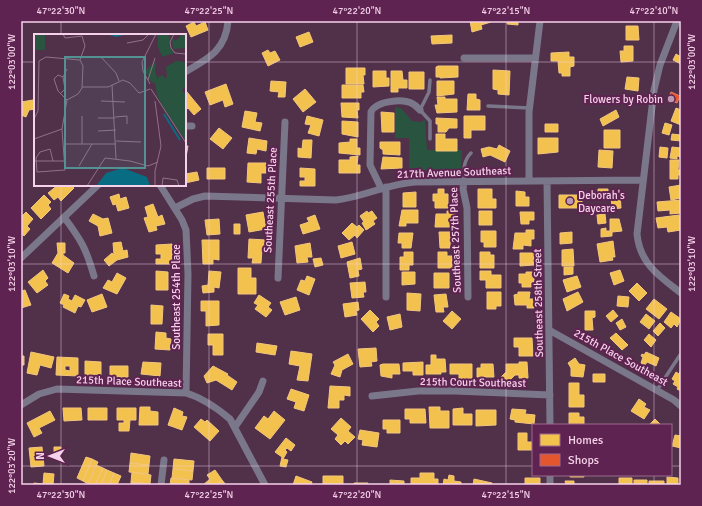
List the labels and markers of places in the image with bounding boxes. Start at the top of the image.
place label: Flowers by Robin [584,93,663,106]
marker: Flowers by Robin [666,94,676,104]
place label: Deborah's Daycare [578,189,625,215]
marker: Deborah's Daycare [565,196,575,206]

